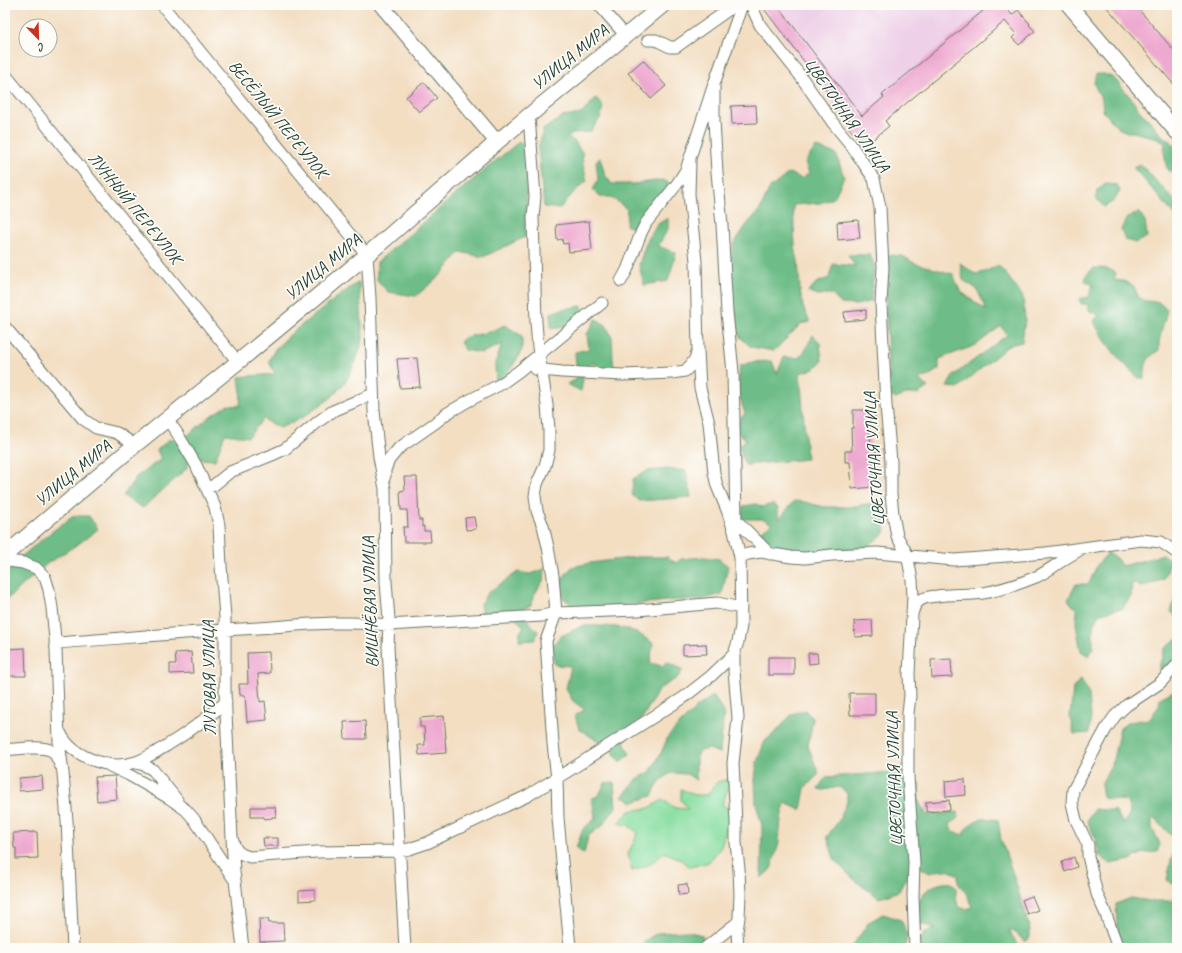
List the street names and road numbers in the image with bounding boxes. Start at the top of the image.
street label: УЛИЦА МИРА [527,19,613,94]
street label: ЦВЕТОЧНАЯ УЛИЦА [800,54,895,177]
street label: ВЕСЁЛЫЙ ПЕРЕУЛОК [224,56,334,185]
street label: ЛУННЫЙ ПЕРЕУЛОК [84,148,189,271]
street label: УЛИЦА МИРА [281,229,366,305]
street label: ЦВЕТОЧНАЯ УЛИЦА [859,390,889,527]
street label: УЛИЦА МИРА [31,435,116,511]
street label: ВИШНЁВАЯ УЛИЦА [357,536,383,668]
street label: ЛУГОВАЯ УЛИЦА [197,619,221,736]
street label: ЦВЕТОЧНАЯ УЛИЦА [881,710,907,847]

